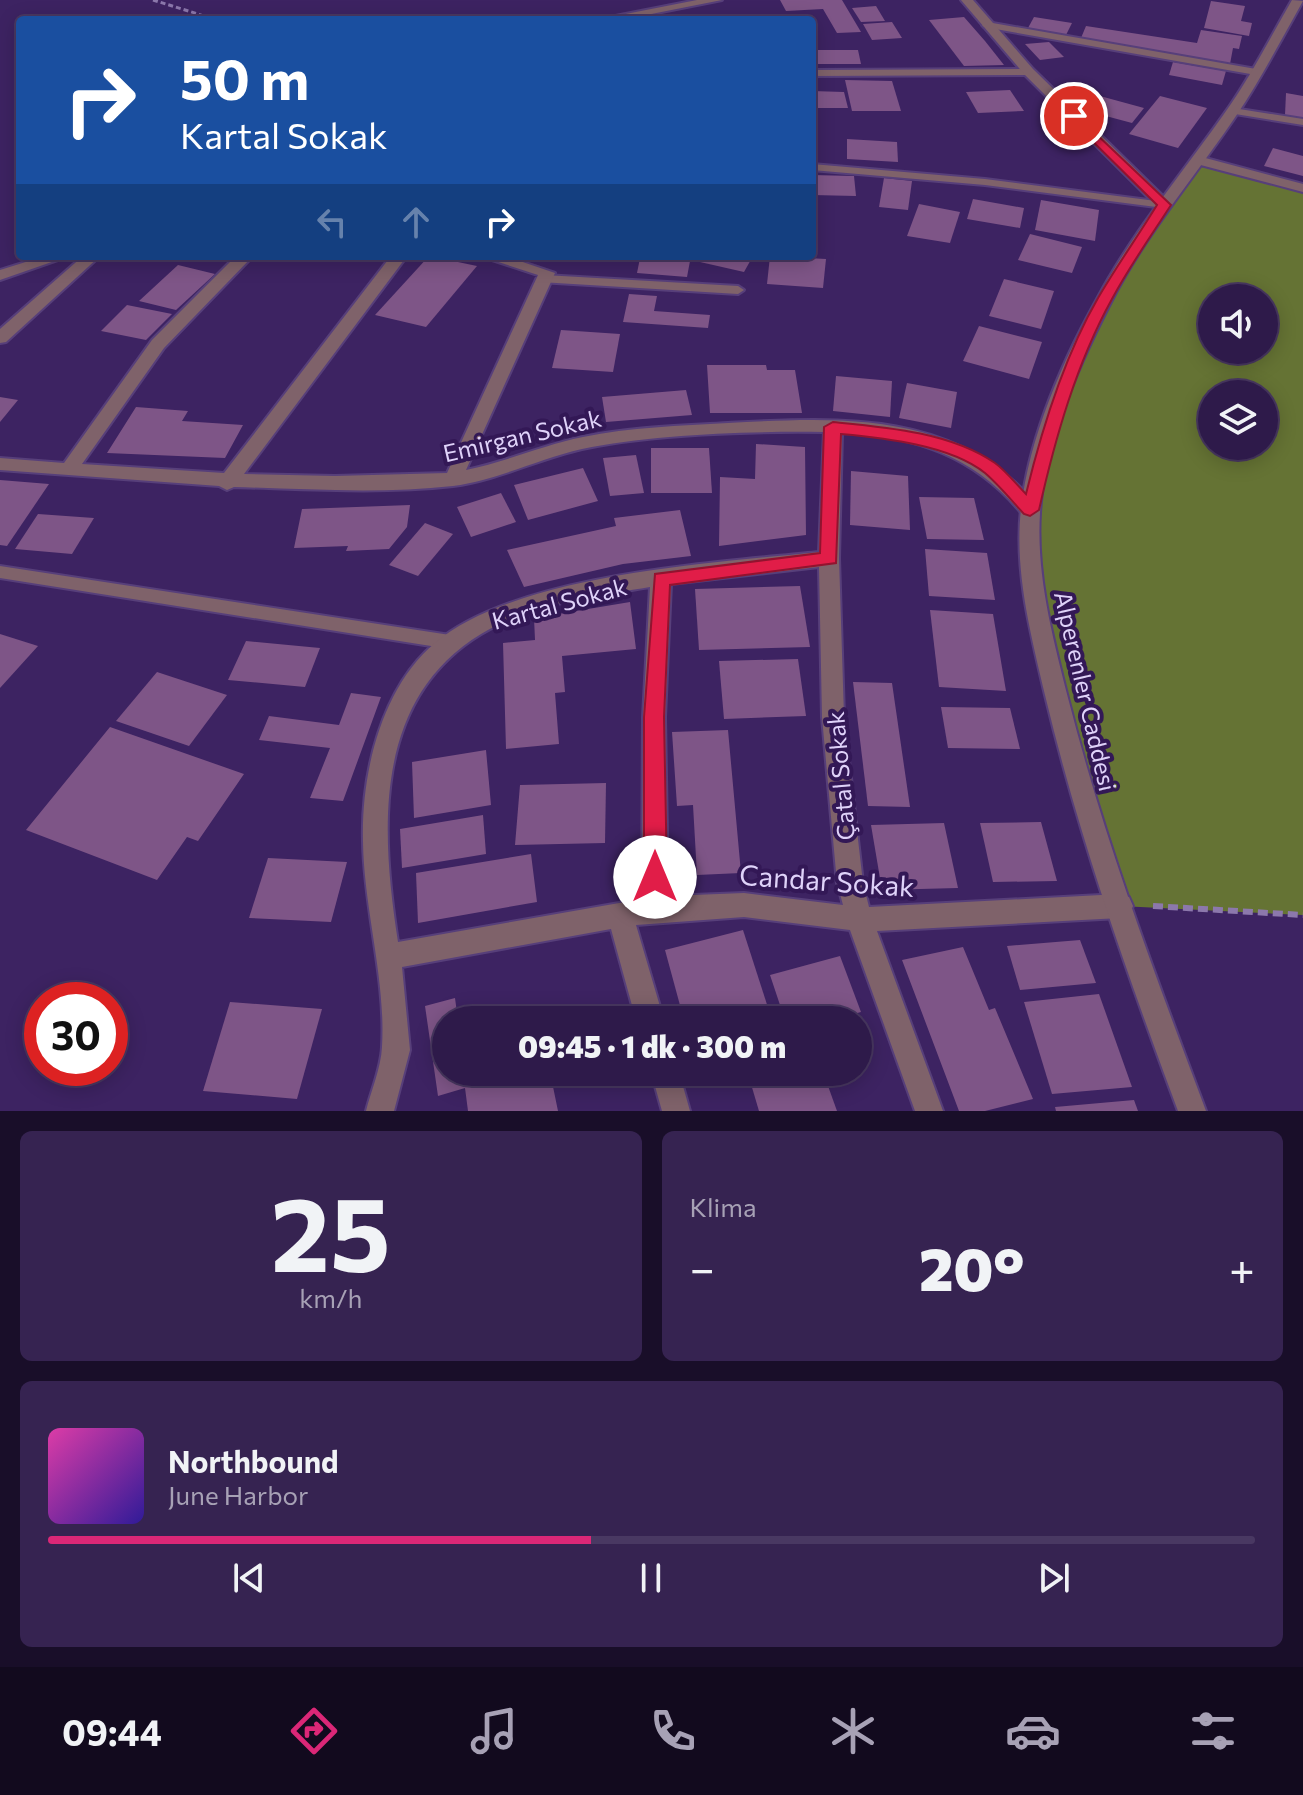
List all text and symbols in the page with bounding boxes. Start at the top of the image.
text: 50 m [180,43,309,112]
icon: right [48,48,152,152]
pin [1040,82,1108,150]
icon: arrive [1052,94,1096,138]
text: Kartal Sokak [180,112,387,156]
icon: left [310,200,354,244]
icon: ahead [394,200,438,244]
icon: right [478,200,522,244]
map controls [1198,284,1278,460]
button: sound [1198,284,1278,364]
button: layers [1198,380,1278,460]
street label: Emirgan Sokak [440,403,604,467]
street label: Kartal Sokak [488,571,630,635]
street label: Alperenler Caddesi [1049,588,1123,794]
street label: Çatal Sokak [820,710,860,842]
position arrow [613,835,697,919]
street label: Candar Sokak [738,857,916,903]
speed limit sign: 30 [24,982,128,1086]
text: 09:45 · 1 dk · 300 m [518,1027,786,1064]
text: 25 [271,1166,391,1293]
text: Klima [690,1191,757,1222]
text: 20° [919,1230,1025,1303]
text: − [690,1240,715,1294]
text: + [1229,1240,1255,1294]
text: km/h [299,1282,362,1313]
text: Northbound [168,1442,339,1479]
text: June Harbor [168,1479,308,1510]
icon: previous [227,1556,271,1600]
icon: pause [629,1556,673,1600]
icon: next [1032,1556,1076,1600]
icon: directions [286,1703,342,1759]
icon: music [466,1703,522,1759]
icon: phone [645,1703,701,1759]
icon: climate [825,1703,881,1759]
icon: car [1005,1703,1061,1759]
icon: filters [1185,1703,1241,1759]
text: 09:44 [62,1709,162,1753]

